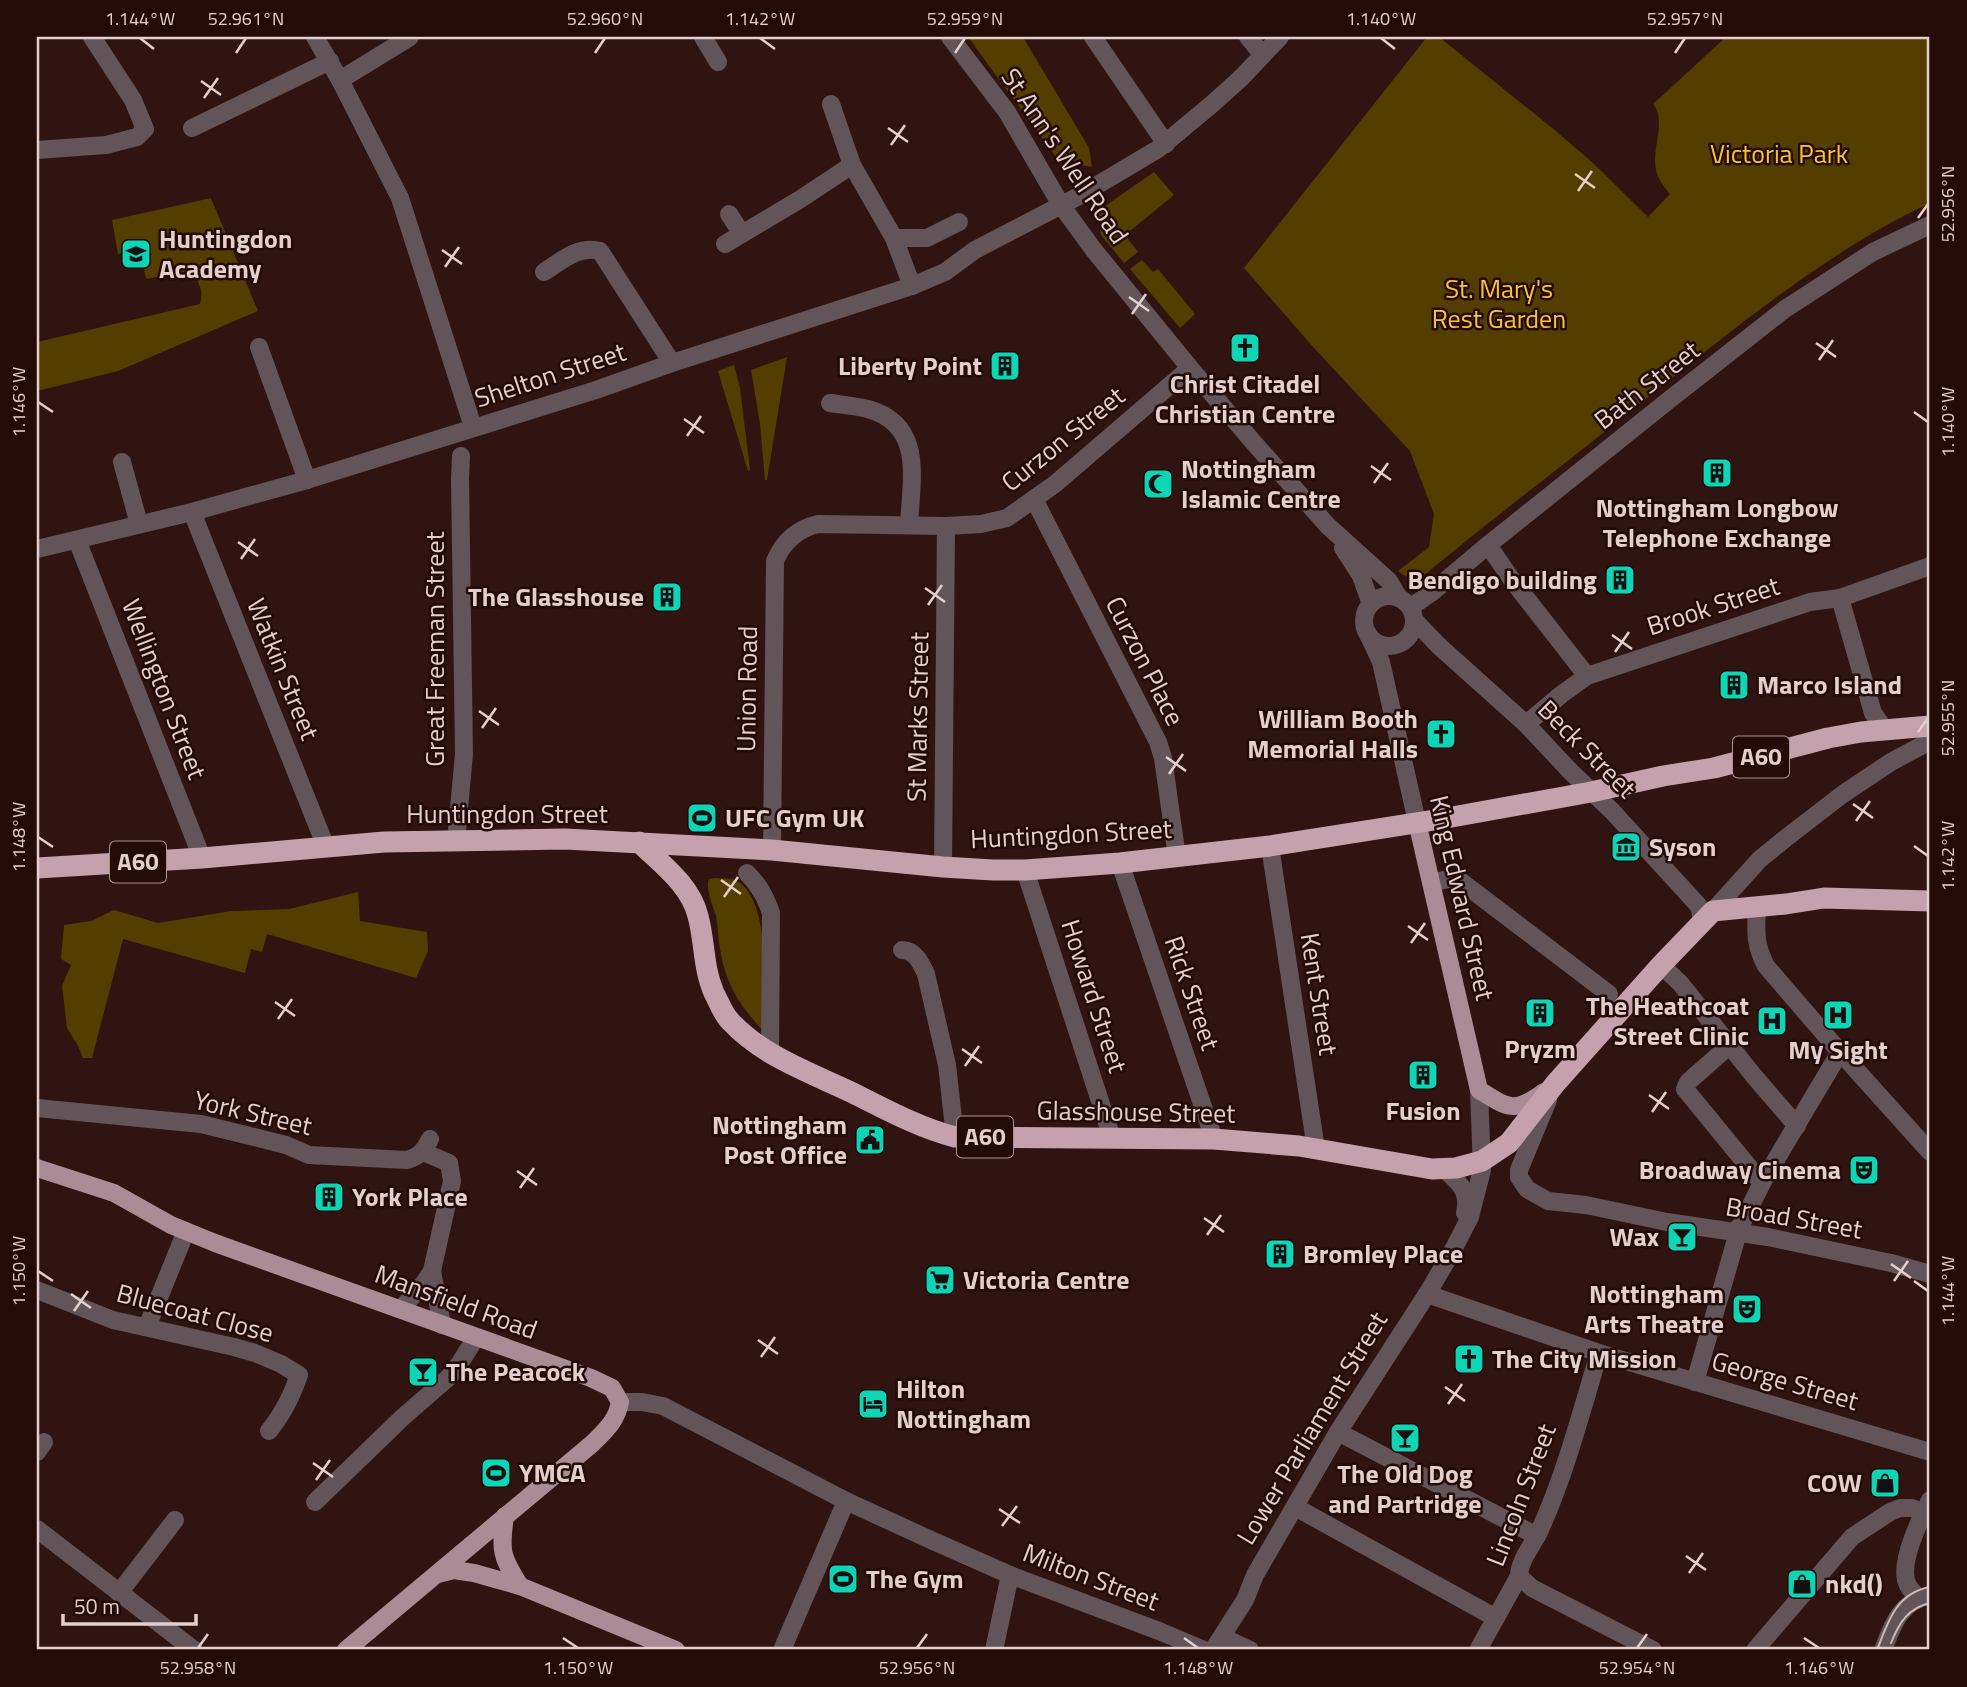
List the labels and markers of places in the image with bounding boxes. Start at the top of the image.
place label: Huntingdon Academy [159,219,292,288]
school or university icon: Huntingdon Academy [119,237,153,271]
church icon: Christ Citadel Christian Centre [1228,331,1262,365]
place label: Liberty Point [838,346,982,385]
building icon: Liberty Point [988,349,1022,383]
place label: Christ Citadel Christian Centre [1155,364,1335,433]
place label: Nottingham Islamic Centre [1181,449,1341,518]
building icon: Nottingham Longbow Telephone Exchange [1700,456,1734,490]
mosque icon: Nottingham Islamic Centre [1141,467,1175,501]
place label: Nottingham Longbow Telephone Exchange [1595,488,1839,557]
place label: Bendigo building [1408,560,1597,599]
building icon: Bendigo building [1603,563,1637,597]
place label: The Glasshouse [468,577,644,616]
building icon: The Glasshouse [650,580,684,614]
place label: Marco Island [1757,665,1902,704]
building icon: Marco Island [1717,668,1751,702]
place label: William Booth Memorial Halls [1247,699,1418,768]
church icon: William Booth Memorial Halls [1424,717,1458,751]
place label: UFC Gym UK [725,798,864,837]
sports icon: UFC Gym UK [685,801,719,835]
place label: Syson [1649,827,1716,866]
museum icon: Syson [1609,830,1643,864]
place label: The Heathcoat Street Clinic [1586,986,1749,1055]
building icon: Pryzm [1523,996,1557,1030]
hospital icon: My Sight [1821,998,1855,1032]
hospital icon: The Heathcoat Street Clinic [1755,1004,1789,1038]
place label: Pryzm [1504,1029,1576,1068]
place label: My Sight [1788,1030,1888,1069]
building icon: Fusion [1406,1058,1440,1092]
place label: Fusion [1385,1091,1461,1130]
place label: Nottingham Post Office [712,1105,847,1174]
public building icon: Nottingham Post Office [853,1123,887,1157]
place label: Broadway Cinema [1639,1150,1841,1189]
theatre icon: Broadway Cinema [1847,1153,1881,1187]
place label: York Place [352,1177,468,1216]
building icon: York Place [312,1180,346,1214]
place label: Wax [1610,1217,1659,1256]
bar icon: Wax [1665,1220,1699,1254]
place label: Bromley Place [1303,1234,1463,1273]
building icon: Bromley Place [1263,1237,1297,1271]
place label: Victoria Centre [963,1260,1130,1299]
supermarket icon: Victoria Centre [923,1263,957,1297]
place label: Nottingham Arts Theatre [1584,1274,1724,1343]
theatre icon: Nottingham Arts Theatre [1730,1292,1764,1326]
place label: The City Mission [1492,1339,1677,1378]
church icon: The City Mission [1452,1342,1486,1376]
place label: The Peacock [446,1352,586,1391]
bar icon: The Peacock [406,1355,440,1389]
place label: Hilton Nottingham [896,1369,1031,1438]
hotel icon: Hilton Nottingham [856,1387,890,1421]
bar icon: The Old Dog and Partridge [1388,1421,1422,1455]
place label: YMCA [519,1453,586,1492]
place label: The Old Dog and Partridge [1328,1454,1482,1523]
sports icon: YMCA [479,1456,513,1490]
place label: COW [1807,1463,1862,1502]
shop icon: COW [1868,1466,1902,1500]
place label: The Gym [866,1559,964,1598]
sports icon: The Gym [826,1562,860,1596]
place label: nkd() [1825,1564,1883,1603]
shop icon: nkd() [1785,1567,1819,1601]

